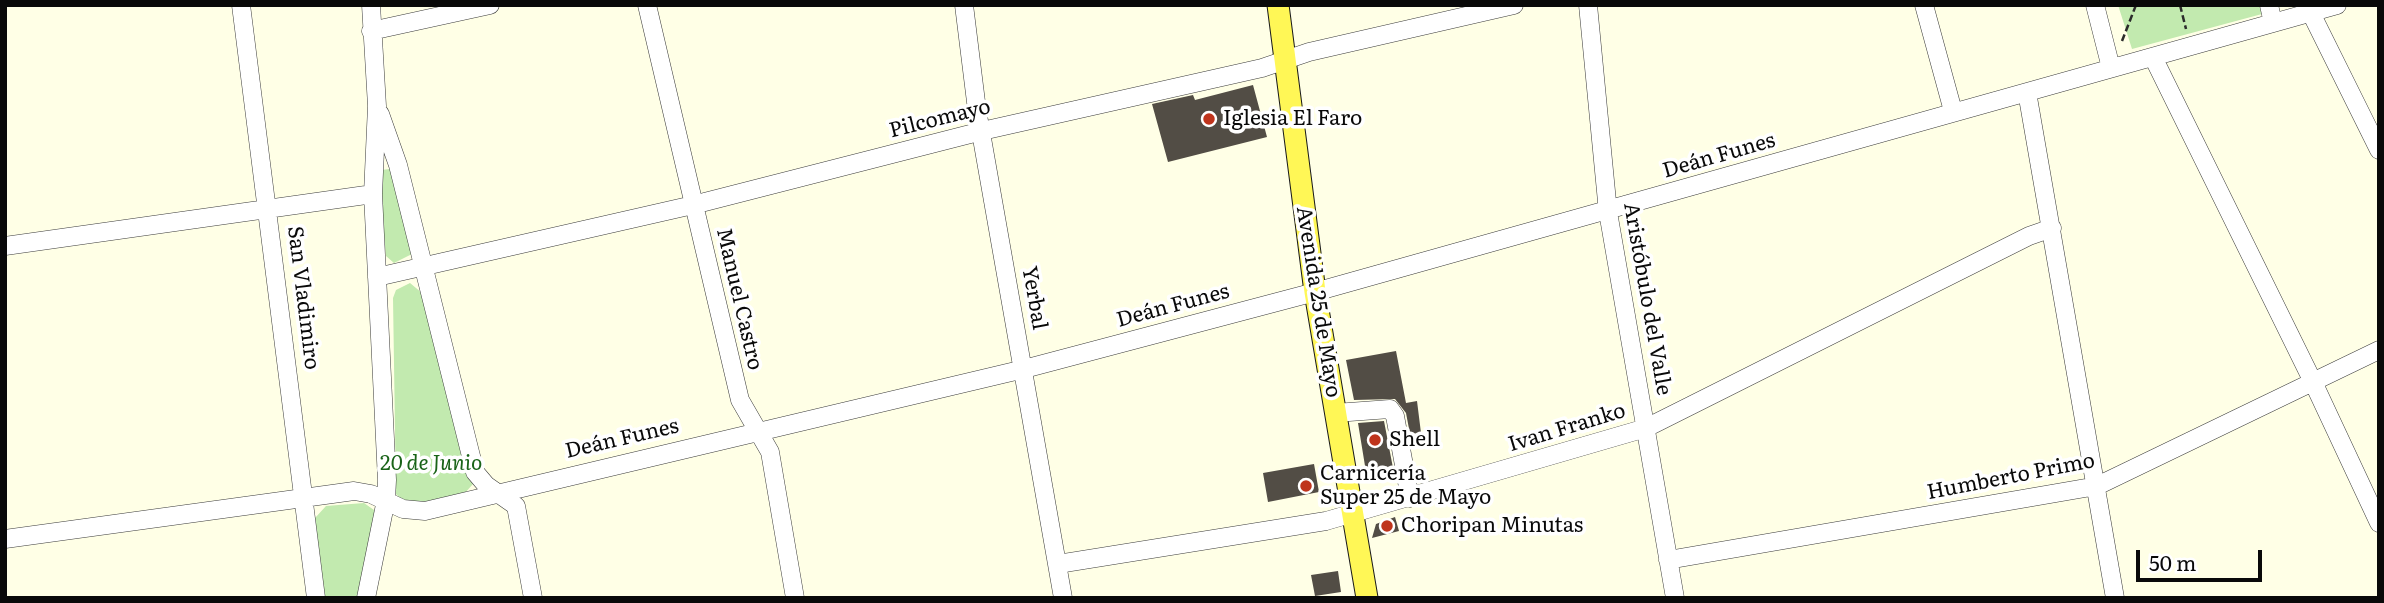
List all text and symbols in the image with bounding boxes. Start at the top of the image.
street label: Pilcomayo [887,94,993,144]
place label: Iglesia El Faro [1223,106,1362,132]
marker: Iglesia El Faro [1201,111,1217,127]
street label: Deán Funes [1660,128,1778,184]
street label: Aristóbulo del Valle [1618,201,1676,397]
street label: Avenida 25 de Mayo [1290,205,1346,399]
street label: San Vladimiro [282,225,324,371]
street label: Manuel Castro [710,225,768,373]
street label: Yerbal [1016,264,1052,332]
street label: Deán Funes [1114,279,1232,333]
street label: Ivan Franko [1505,398,1629,458]
street label: Deán Funes [563,414,681,464]
place label: Shell [1389,427,1440,453]
marker: Shell [1367,432,1383,448]
street label: Humberto Primo [1925,448,2097,506]
park label: 20 de Junio [380,451,482,477]
place label: Carnicería Super 25 de Mayo [1320,461,1491,511]
marker: Carnicería Super 25 de Mayo [1298,478,1314,494]
place label: Choripan Minutas [1401,513,1583,539]
marker: Choripan Minutas [1379,518,1395,534]
scale bar [2139,536,2265,580]
text: 50 m [2149,546,2196,577]

